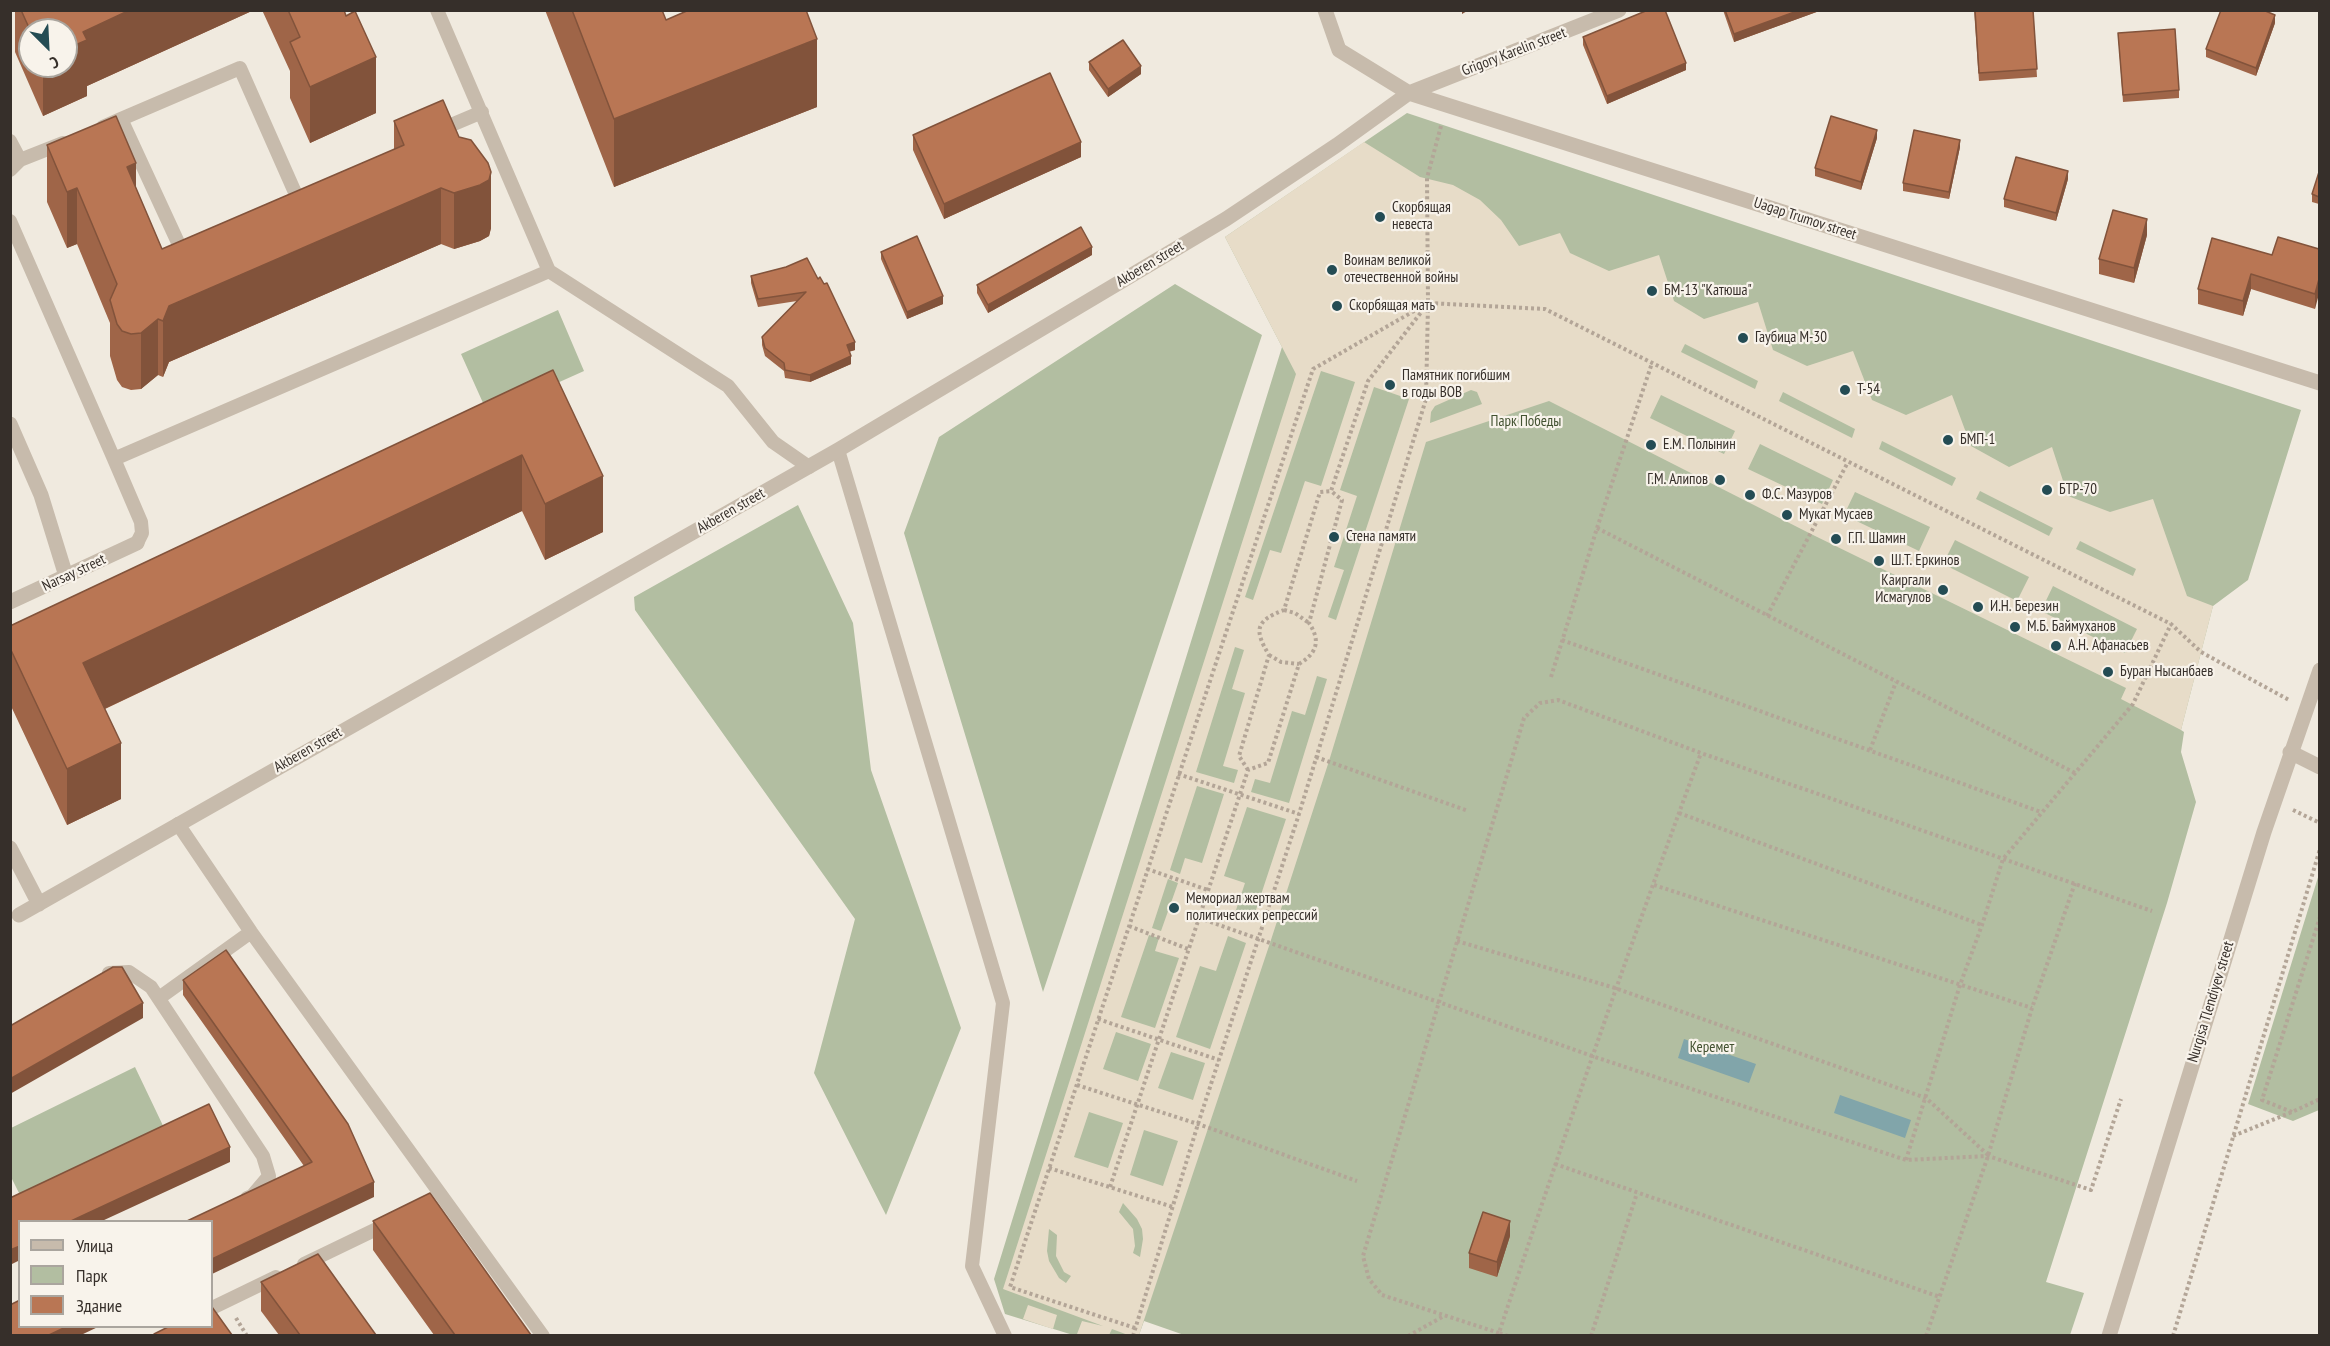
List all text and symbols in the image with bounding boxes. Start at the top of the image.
north arrow [18,18,78,78]
street label: Grigory Karelin street [1459,24,1569,80]
text: С [47,52,62,73]
street label: Uagap Trumov street [1751,194,1859,244]
place label: Скорбящая невеста [1392,199,1451,234]
marker: Скорбящая невеста [1373,210,1387,224]
street label: Akberen street [1113,237,1187,291]
place label: Воинам великой отечественной войны [1344,252,1458,287]
marker: Воинам великой отечественной войны [1325,263,1339,277]
place label: БМ-13 "Катюша" [1664,282,1752,300]
marker: БМ-13 "Катюша" [1645,284,1659,298]
place label: Скорбящая мать [1349,297,1435,315]
marker: Скорбящая мать [1330,299,1344,313]
place label: Гаубица М-30 [1755,329,1827,347]
marker: Гаубица М-30 [1736,331,1750,345]
place label: Памятник погибшим в годы ВОВ [1402,367,1510,402]
marker: Памятник погибшим в годы ВОВ [1383,378,1397,392]
place label: Т-54 [1857,381,1880,399]
marker: Т-54 [1838,383,1852,397]
park label: Парк Победы [1491,413,1561,431]
place label: БМП-1 [1960,431,1995,449]
marker: БМП-1 [1941,433,1955,447]
place label: Е.М. Полынин [1663,436,1736,454]
marker: Е.М. Полынин [1644,438,1658,452]
place label: Г.М. Алипов [1647,471,1708,489]
marker: Г.М. Алипов [1713,473,1727,487]
place label: БТР-70 [2059,481,2097,499]
marker: БТР-70 [2040,483,2054,497]
street label: Akberen street [694,484,768,538]
place label: Ф.С. Мазуров [1762,486,1832,504]
marker: Ф.С. Мазуров [1743,488,1757,502]
place label: Мукат Мусаев [1799,506,1873,524]
marker: Мукат Мусаев [1780,508,1794,522]
place label: Стена памяти [1346,528,1416,546]
marker: Стена памяти [1327,530,1341,544]
place label: Г.П. Шамин [1848,530,1906,548]
marker: Г.П. Шамин [1829,532,1843,546]
street label: Narsay street [39,551,109,595]
place label: Ш.Т. Еркинов [1891,552,1960,570]
marker: Ш.Т. Еркинов [1872,554,1886,568]
place label: Каиргали Исмагулов [1875,572,1931,607]
marker: Каиргали Исмагулов [1936,583,1950,597]
place label: И.Н. Березин [1990,598,2059,616]
marker: И.Н. Березин [1971,600,1985,614]
place label: М.Б. Баймуханов [2027,618,2116,636]
marker: М.Б. Баймуханов [2008,620,2022,634]
place label: А.Н. Афанасьев [2068,637,2149,655]
marker: А.Н. Афанасьев [2049,639,2063,653]
place label: Буран Нысанбаев [2120,663,2213,681]
marker: Буран Нысанбаев [2101,665,2115,679]
street label: Akberen street [271,723,345,777]
place label: Мемориал жертвам политических репрессий [1186,890,1317,925]
marker: Мемориал жертвам политических репрессий [1167,901,1181,915]
street label: Nurgisa Tlendiyev street [2184,939,2238,1065]
park label: Керемет [1690,1039,1734,1057]
legend [18,1220,213,1328]
text: Улица [76,1234,113,1257]
text: Парк [76,1264,107,1287]
text: Здание [76,1294,122,1317]

